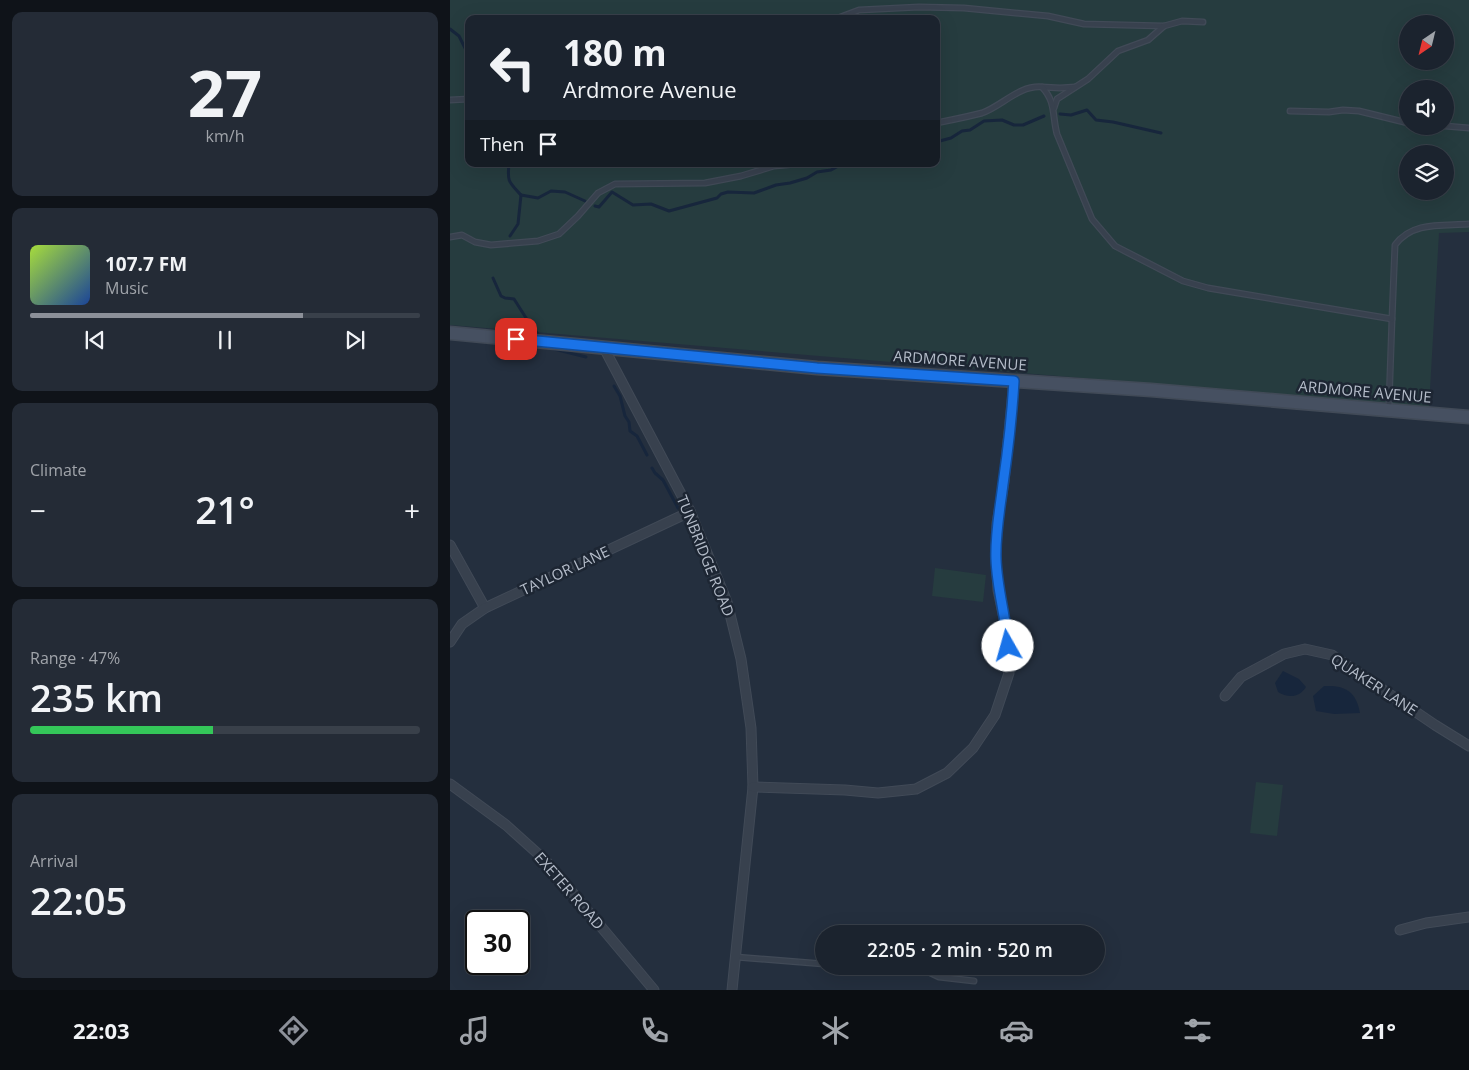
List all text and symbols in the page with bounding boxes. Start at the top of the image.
north arrow [1399,15,1454,70]
map controls [1399,15,1454,200]
text: 180 m [563,29,667,76]
icon: left [480,35,545,100]
text: 27 [188,48,262,136]
text: Ardmore Avenue [563,74,737,104]
button: sound [1399,80,1454,135]
text: km/h [206,125,244,147]
icon: arrive [534,130,562,158]
text: Then [480,131,524,157]
button: layers [1399,145,1454,200]
text: 107.7 FM [105,251,187,277]
text: Music [105,277,149,299]
pin [495,318,537,360]
icon: arrive [502,325,530,353]
icon: previous [81,326,109,354]
icon: pause [211,326,239,354]
icon: next [341,326,369,354]
street label: ARDMORE AVENUE [893,345,1027,375]
street label: ARDMORE AVENUE [1298,375,1433,407]
text: Climate [30,459,87,481]
text: 21° [195,483,255,535]
text: − [30,491,46,529]
text: + [404,491,420,529]
street label: TUNBRIDGE ROAD [673,492,739,619]
street label: TAYLOR LANE [517,541,612,599]
position arrow [981,619,1033,671]
text: Range · 47% [30,647,120,669]
street label: QUAKER LANE [1327,649,1422,720]
text: 235 km [30,671,163,723]
street label: EXETER ROAD [531,847,609,933]
text: Arrival [30,850,78,872]
text: 22:05 [30,874,127,926]
speed limit sign: 30 [465,910,530,975]
text: 22:05 · 2 min · 520 m [867,937,1053,963]
icon: directions [276,1013,311,1048]
icon: music [457,1013,492,1048]
icon: phone [637,1013,672,1048]
icon: climate [818,1013,853,1048]
icon: car [999,1013,1034,1048]
icon: filters [1180,1013,1215,1048]
text: 22:03 [73,1015,130,1045]
text: 21° [1361,1015,1396,1045]

